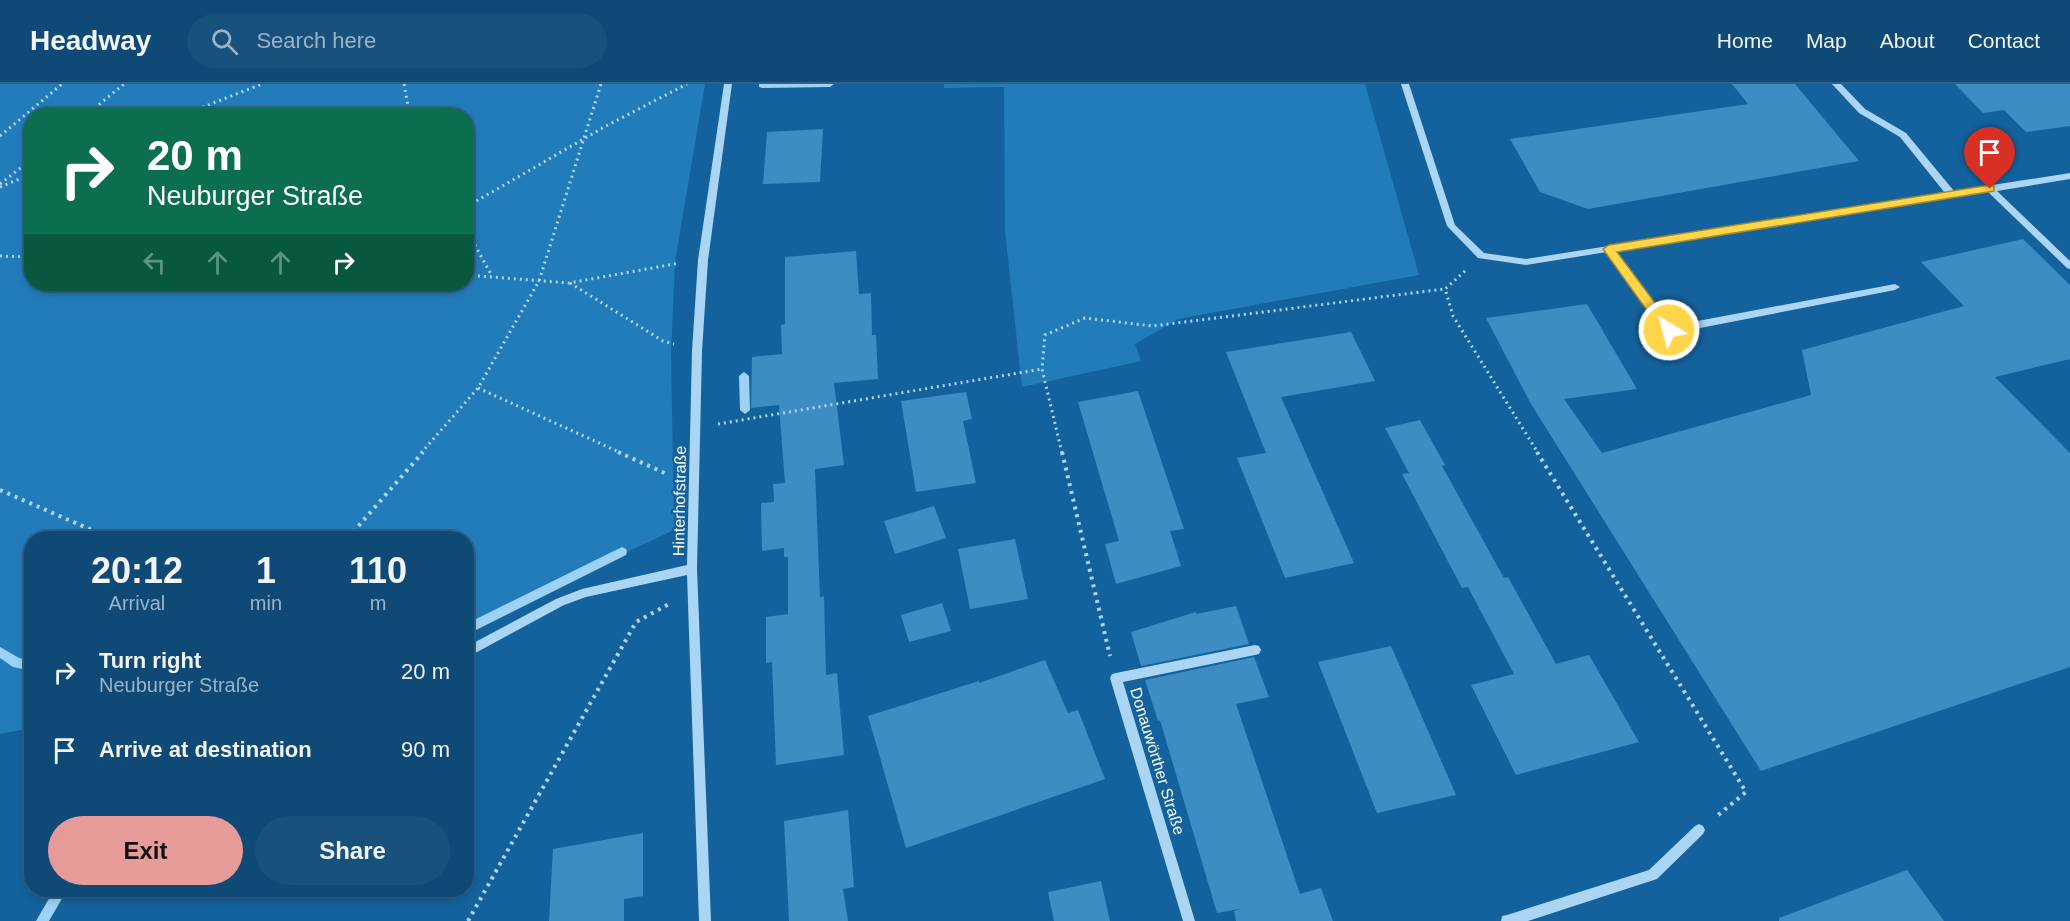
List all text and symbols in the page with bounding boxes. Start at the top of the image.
search box [187,14,607,68]
text: Headway [30,25,151,56]
icon: search [208,25,241,58]
text: Search here [256,28,376,53]
text: Home [1717,29,1773,52]
text: Map [1806,29,1847,52]
text: About [1880,29,1935,52]
text: Contact [1968,29,2040,52]
pin [1964,127,2015,189]
icon: right [48,132,126,210]
text: 20 m [147,132,243,179]
icon: arrive [1973,136,2006,169]
text: Neuburger Straße [147,181,363,211]
icon: left [138,246,171,279]
icon: ahead [201,246,234,279]
icon: ahead [264,246,297,279]
icon: right [327,246,360,279]
position arrow [1637,298,1701,362]
street label: Hinterhofstraße [670,446,689,556]
text: 20:12 [91,550,183,591]
text: 1 [256,550,276,591]
text: 110 [349,550,407,591]
text: Arrival [109,592,165,614]
text: min [250,592,282,614]
text: m [370,592,386,614]
text: Turn right [99,648,201,673]
icon: right [48,656,81,689]
text: 20 m [401,659,450,684]
text: Neuburger Straße [99,674,259,696]
street label: Donauwörther Straße [1127,686,1188,837]
icon: arrive [48,734,81,767]
text: Arrive at destination [99,737,312,762]
text: 90 m [401,737,450,762]
button: Exit [48,816,243,885]
button: Share [255,816,450,885]

